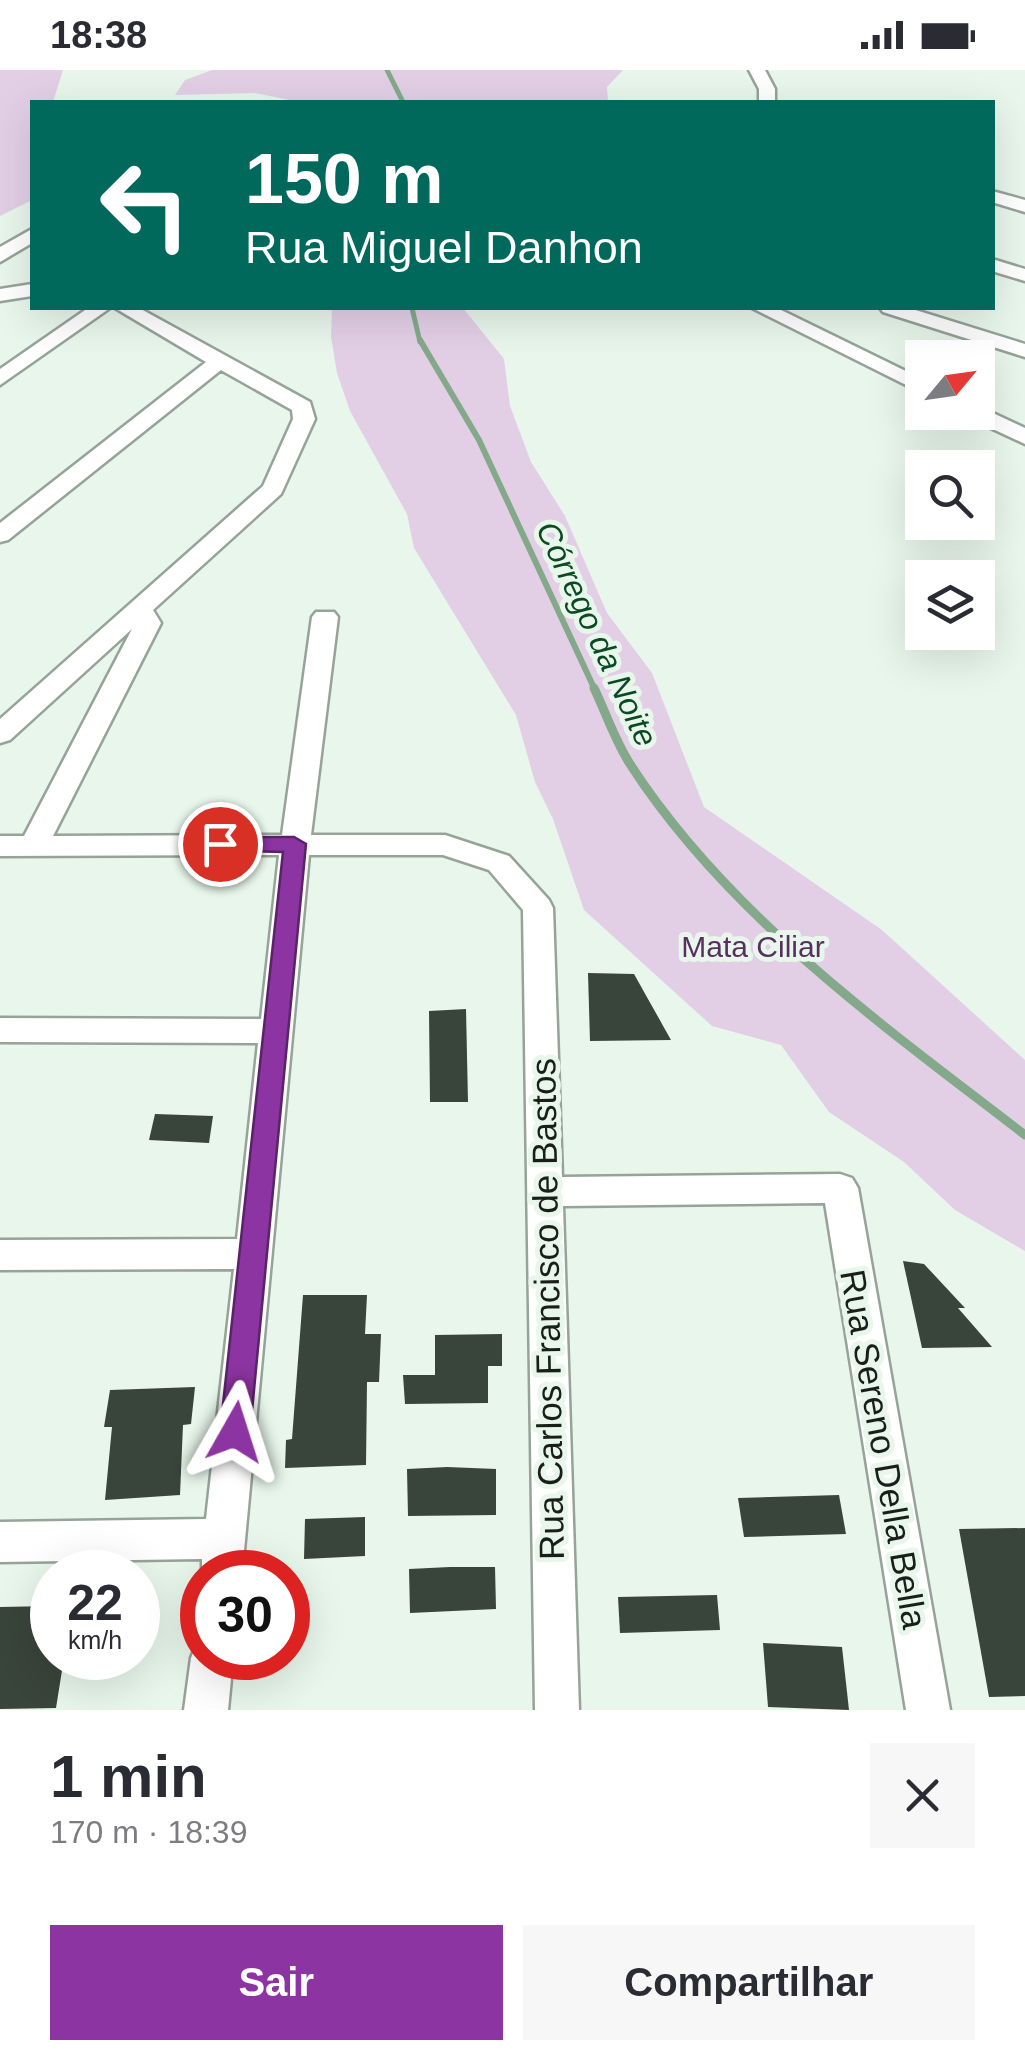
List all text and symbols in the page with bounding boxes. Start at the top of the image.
text: 18:38 [50,14,147,56]
icon: left [80,140,210,270]
text: 150 m [245,140,443,218]
text: Rua Miguel Danhon [245,222,643,273]
north arrow [905,340,995,430]
map controls [905,340,995,650]
button: search [905,450,995,540]
water label: Córrego da Noite [529,516,665,752]
button: layers [905,560,995,650]
pin [178,802,263,887]
icon: arrive [193,817,248,872]
park label: Mata Ciliar [681,930,825,963]
street label: Rua Carlos Francisco de Bastos [523,1058,571,1560]
street label: Rua Sereno Della Bella [833,1266,935,1632]
position arrow [183,1380,287,1484]
speed limit sign: 30 [180,1550,310,1680]
text: 22 [67,1575,123,1631]
text: km/h [68,1626,122,1654]
text: 1 min [50,1743,207,1810]
button: close [870,1743,975,1848]
text: 170 m · 18:39 [50,1814,247,1850]
button: Sair [50,1925,503,2040]
button: Compartilhar [523,1925,975,2040]

